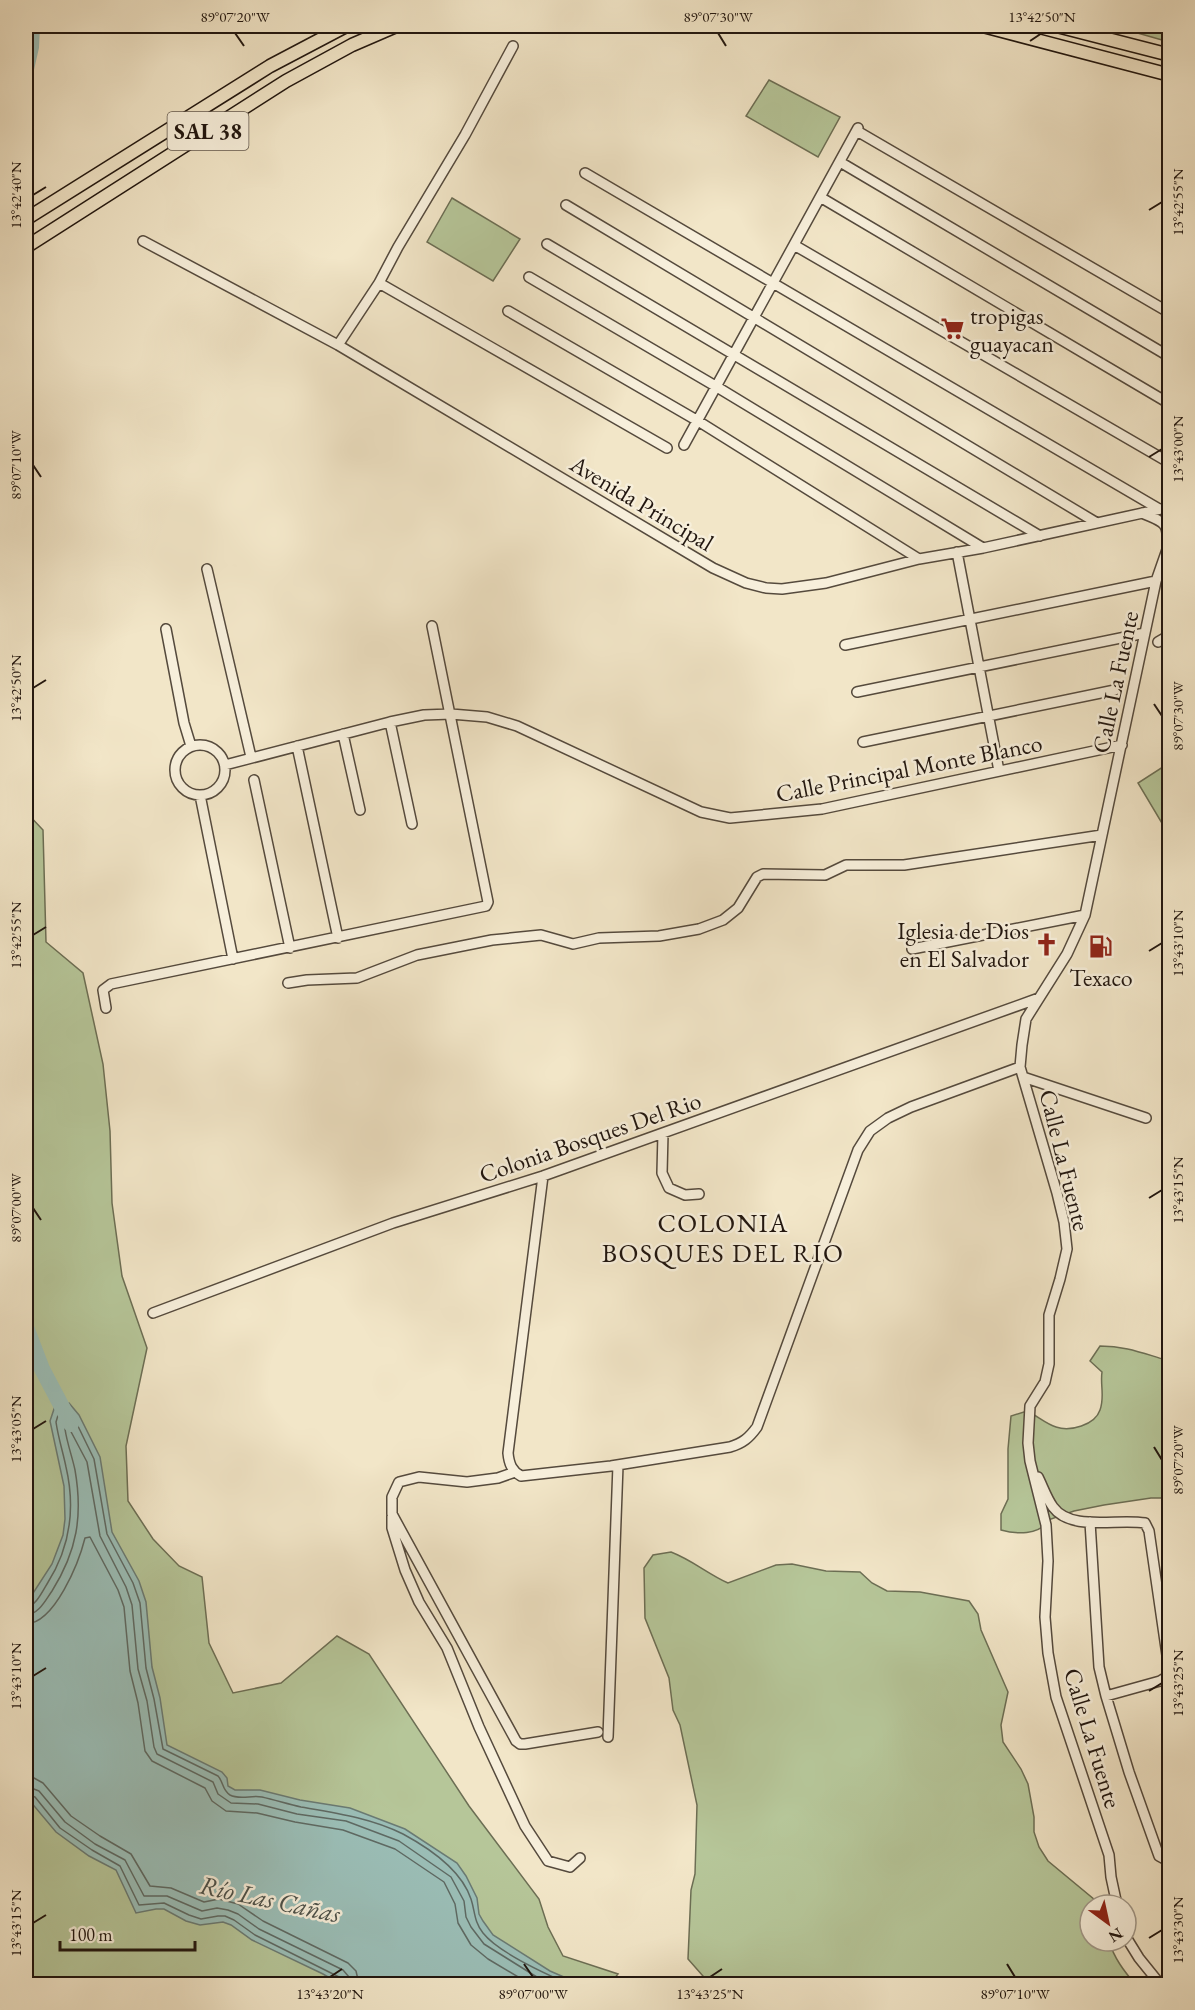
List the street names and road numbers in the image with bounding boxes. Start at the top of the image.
road number: SAL 38 [168,112,248,150]
street label: Avenida Principal [564,447,720,558]
street label: Calle La Fuente [1085,608,1145,756]
street label: Calle Principal Monte Blanco [773,727,1045,809]
street label: Colonia Bosques Del Rio [475,1084,705,1190]
street label: Calle La Fuente [1032,1086,1098,1234]
street label: Calle La Fuente [1057,1664,1129,1812]

